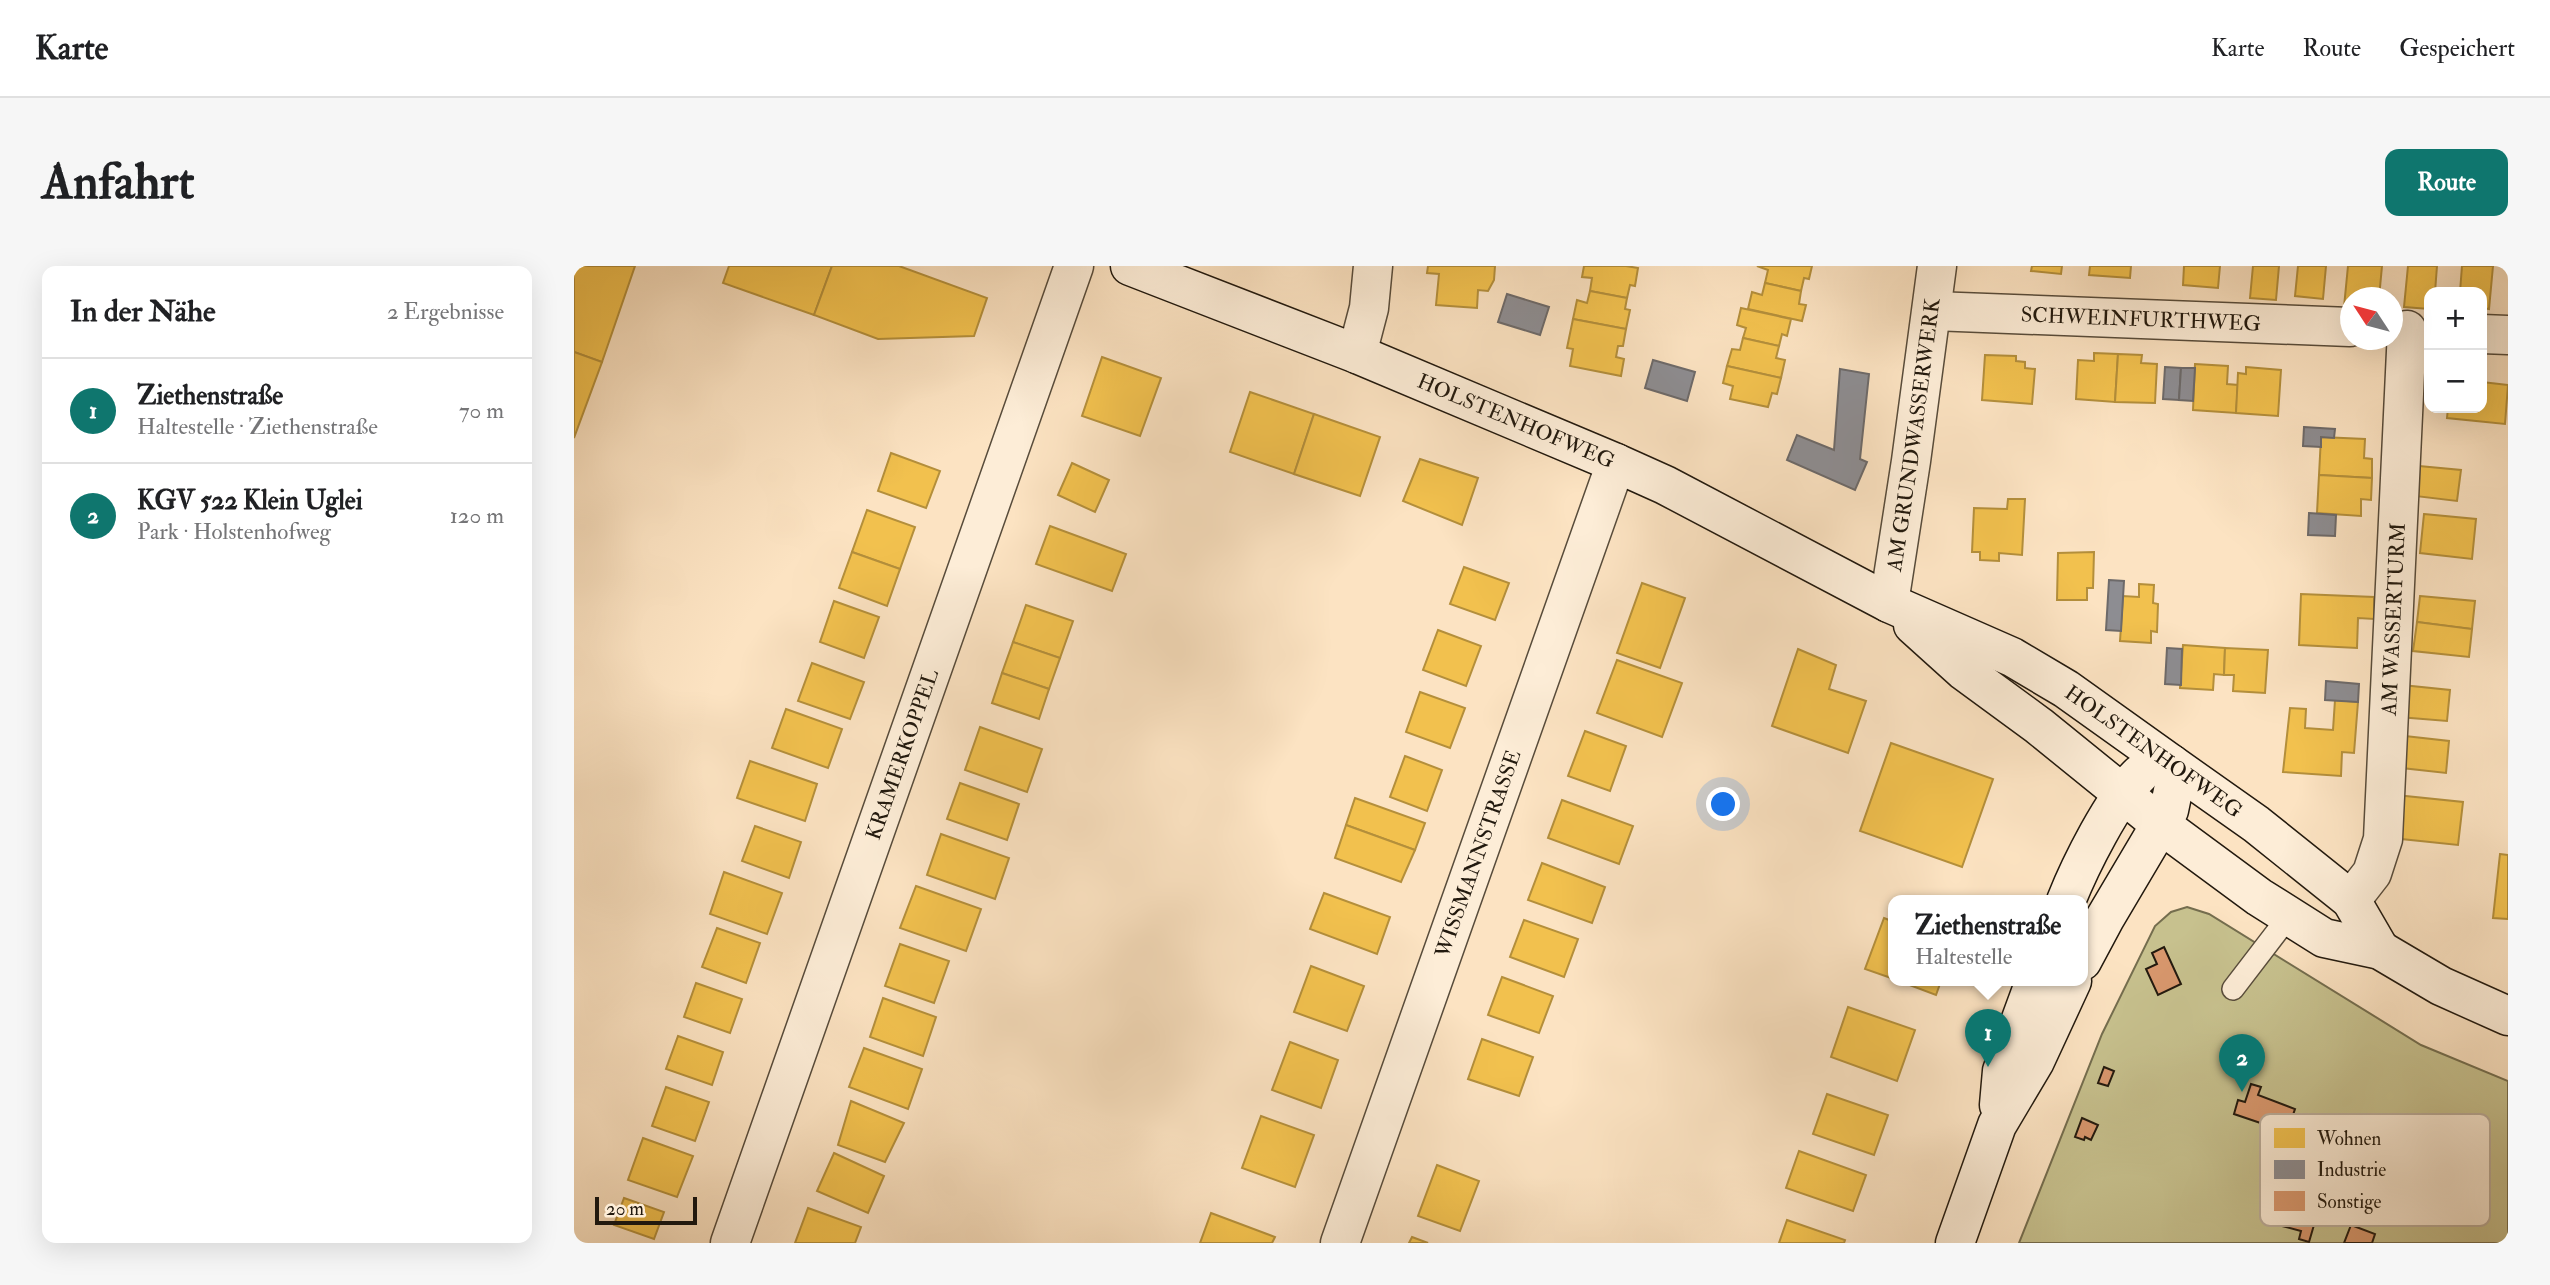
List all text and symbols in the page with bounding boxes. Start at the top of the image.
text: Karte [35,28,108,69]
text: Karte [2211,33,2264,64]
text: Route [2302,33,2361,64]
text: Gespeichert [2399,33,2515,64]
button: Route [2385,149,2508,216]
text: Anfahrt [42,152,194,213]
north arrow [2340,287,2403,350]
map controls [2424,287,2487,413]
button: + [2424,287,2487,350]
text: In der Nähe [70,293,215,330]
street label: AM GRUNDWASSERWERK [1881,296,1947,574]
text: 2 Ergebnisse [387,297,504,326]
street label: SCHWEINFURTHWEG [2020,301,2261,338]
button: − [2424,350,2487,413]
street label: HOLSTENHOFWEG [1413,368,1619,475]
text: Ziethenstraße [137,380,283,412]
text: 1 [89,396,97,425]
text: 70 m [459,396,504,425]
text: Haltestelle · Ziethenstraße [137,412,378,441]
text: KGV 522 Klein Uglei [137,485,363,517]
text: 2 [87,501,99,530]
text: 120 m [450,501,504,530]
text: Park · Holstenhofweg [137,517,331,546]
street label: AM WASSERTURM [2376,522,2412,717]
street label: KRAMERKOPPEL [860,665,945,844]
street label: HOLSTENHOFWEG [2059,679,2247,824]
street label: WISSMANNSTRASSE [1429,746,1527,962]
your location [1706,787,1740,821]
popup [1888,895,2088,986]
text: Ziethenstraße [1915,910,2061,942]
text: Haltestelle [1915,942,2012,971]
pin: 1 [1965,1009,2011,1067]
pin: 2 [2219,1034,2265,1092]
legend [2260,1114,2490,1226]
text: Wohnen [2316,1127,2381,1151]
text: Industrie [2317,1158,2386,1182]
text: Sonstige [2317,1190,2382,1214]
scale bar [595,1194,696,1226]
text: 20 m [606,1197,644,1221]

